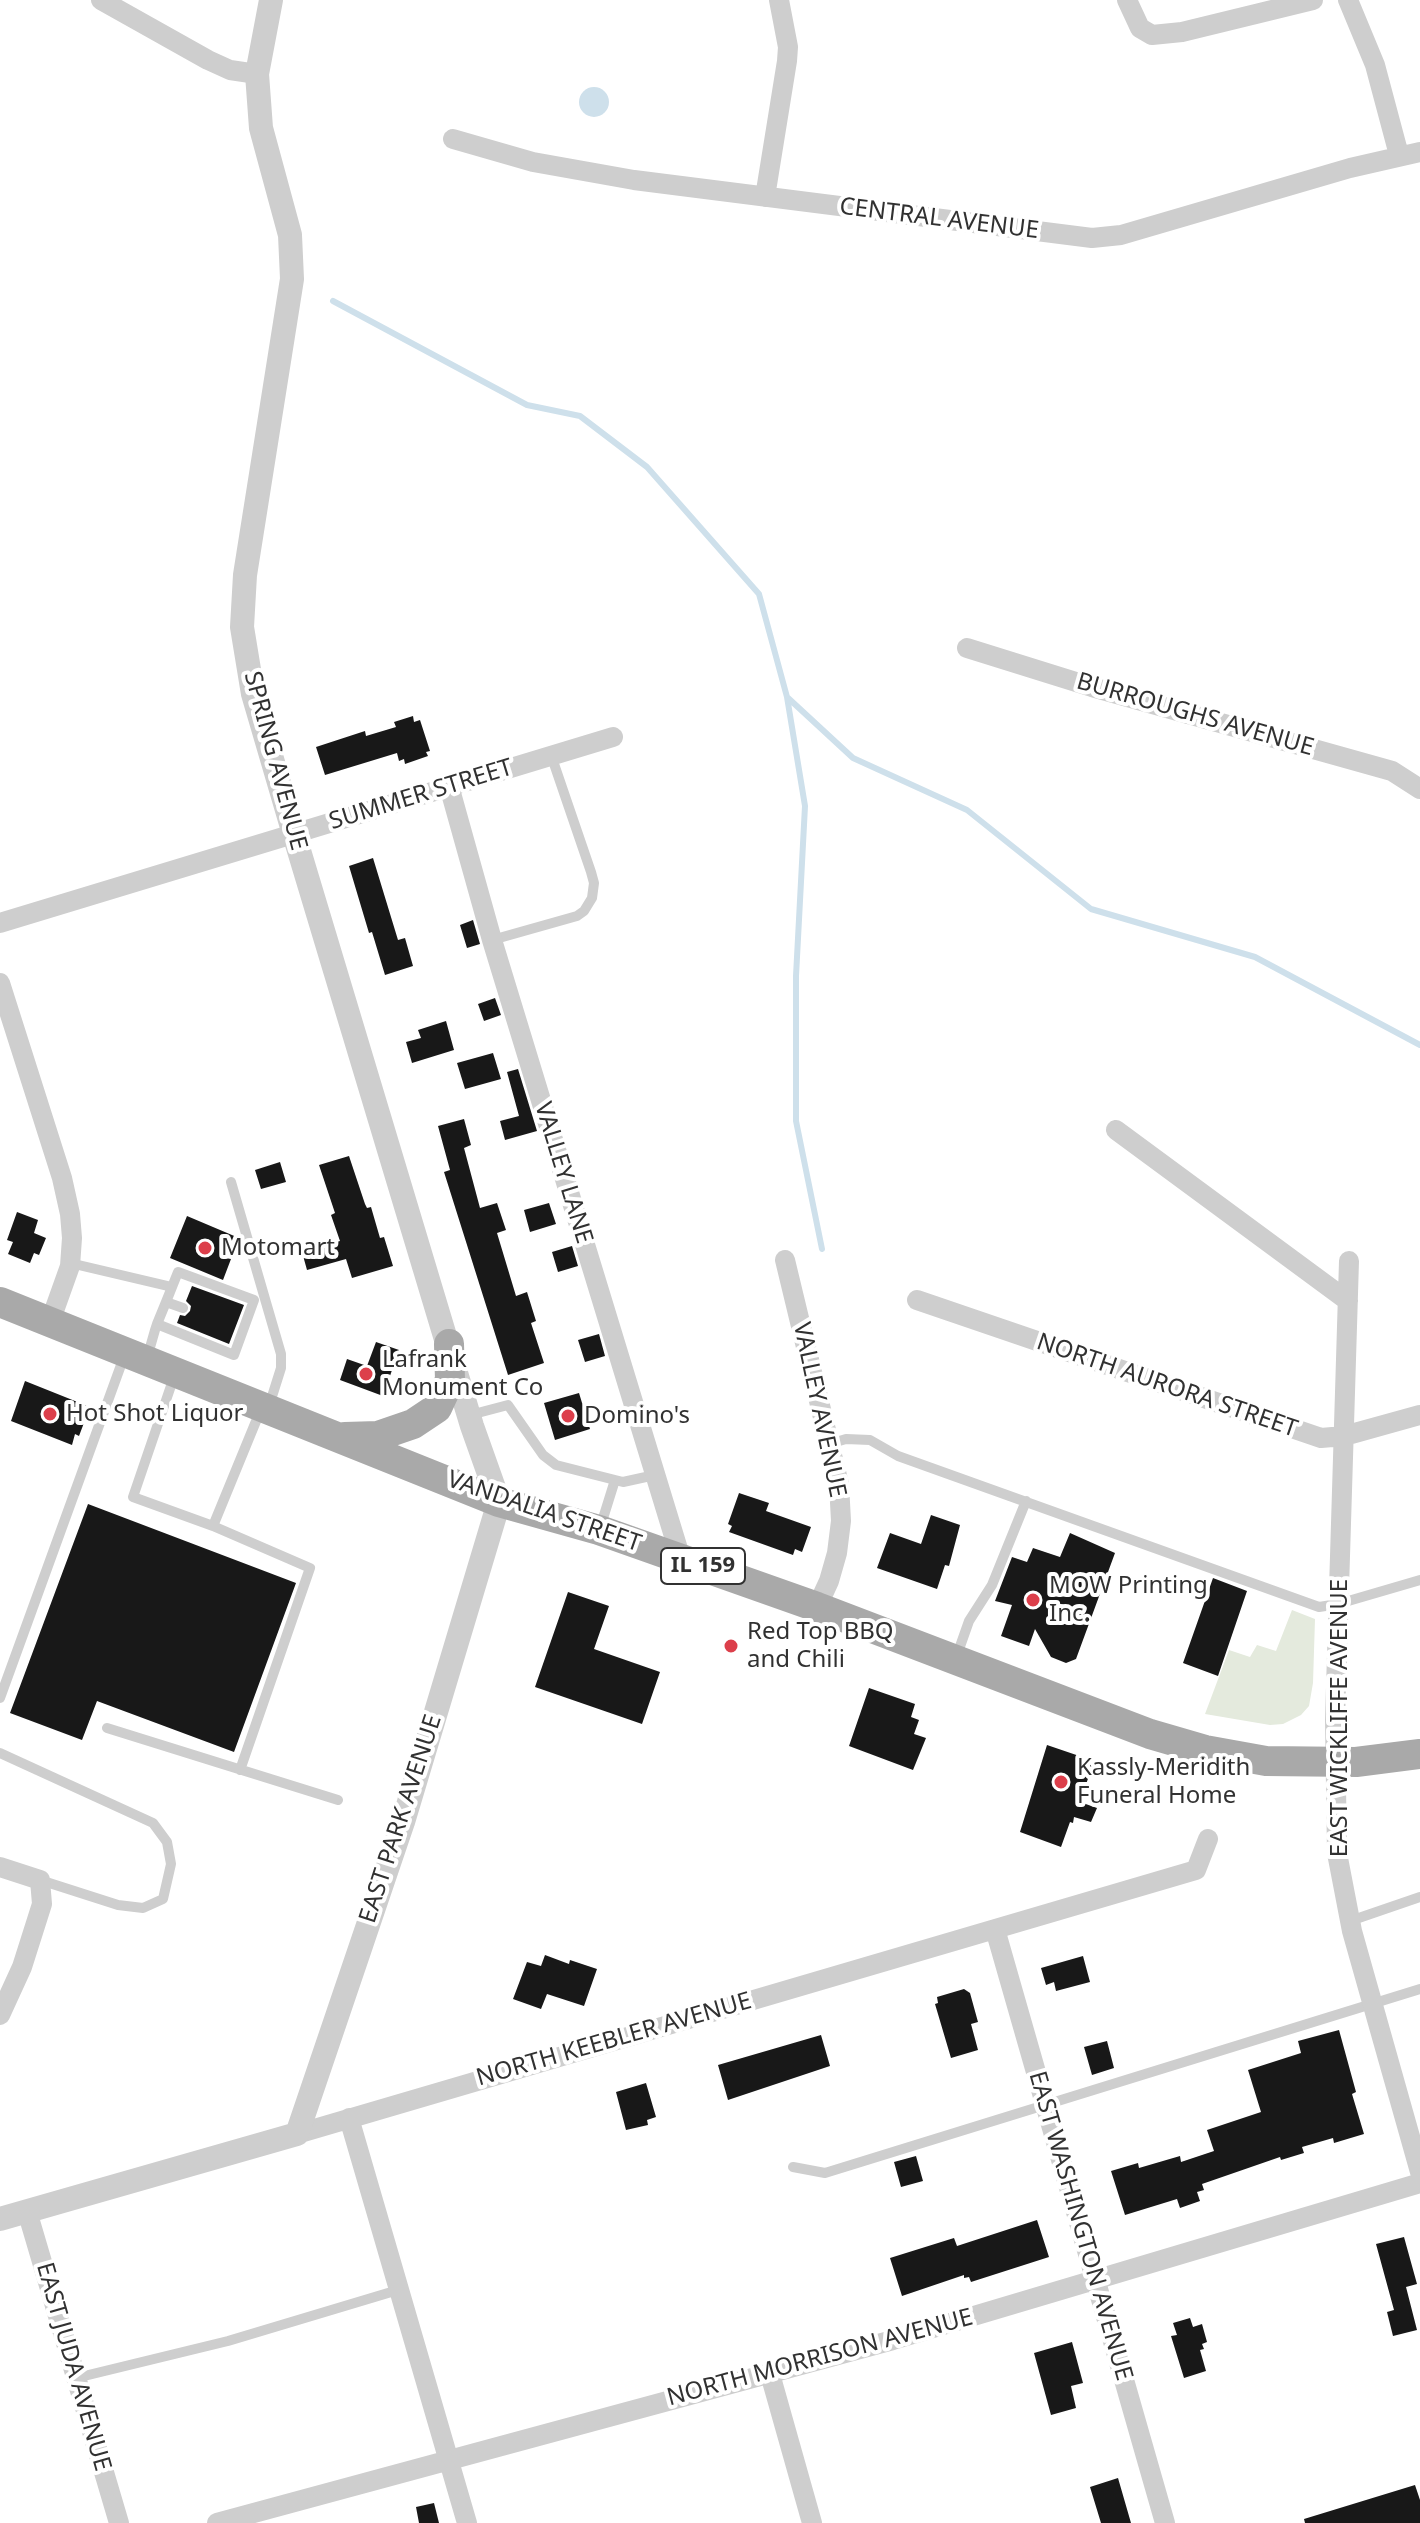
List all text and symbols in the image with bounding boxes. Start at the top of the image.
street label: CENTRAL AVENUE [838,192,1040,246]
street label: BURROUGHS AVENUE [1073,667,1317,763]
street label: SPRING AVENUE [237,668,313,854]
street label: SUMMER STREET [326,753,516,837]
street label: VALLEY LANE [528,1099,598,1247]
place label: Motomart [221,1234,335,1262]
marker: Motomart [196,1239,214,1257]
street label: VALLEY AVENUE [786,1320,852,1500]
street label: NORTH AURORA STREET [1033,1328,1301,1444]
place label: Lafrank Monument Co [382,1346,543,1402]
marker: Lafrank Monument Co [357,1365,375,1383]
place label: Hot Shot Liquor [66,1400,243,1428]
place label: Domino's [584,1402,690,1430]
marker: Hot Shot Liquor [41,1405,59,1423]
marker: Domino's [559,1407,577,1425]
street label: VANDALIA STREET [443,1465,645,1559]
road number: IL 159 [661,1548,745,1584]
place label: MOW Printing Inc. [1049,1572,1208,1628]
street label: EAST WICKLIFFE AVENUE [1326,1579,1354,1857]
marker: MOW Printing Inc. [1024,1591,1042,1609]
place label: Red Top BBQ and Chili [747,1618,894,1674]
marker: Red Top BBQ and Chili [722,1637,740,1655]
street label: EAST PARK AVENUE [354,1711,448,1927]
place label: Kassly-Meridith Funeral Home [1077,1754,1250,1810]
marker: Kassly-Meridith Funeral Home [1052,1773,1070,1791]
street label: NORTH KEEBLER AVENUE [473,1987,755,2093]
street label: EAST WASHINGTON AVENUE [1022,2068,1138,2384]
street label: EAST JUDA AVENUE [29,2260,117,2474]
street label: NORTH MORRISON AVENUE [664,2303,976,2413]

